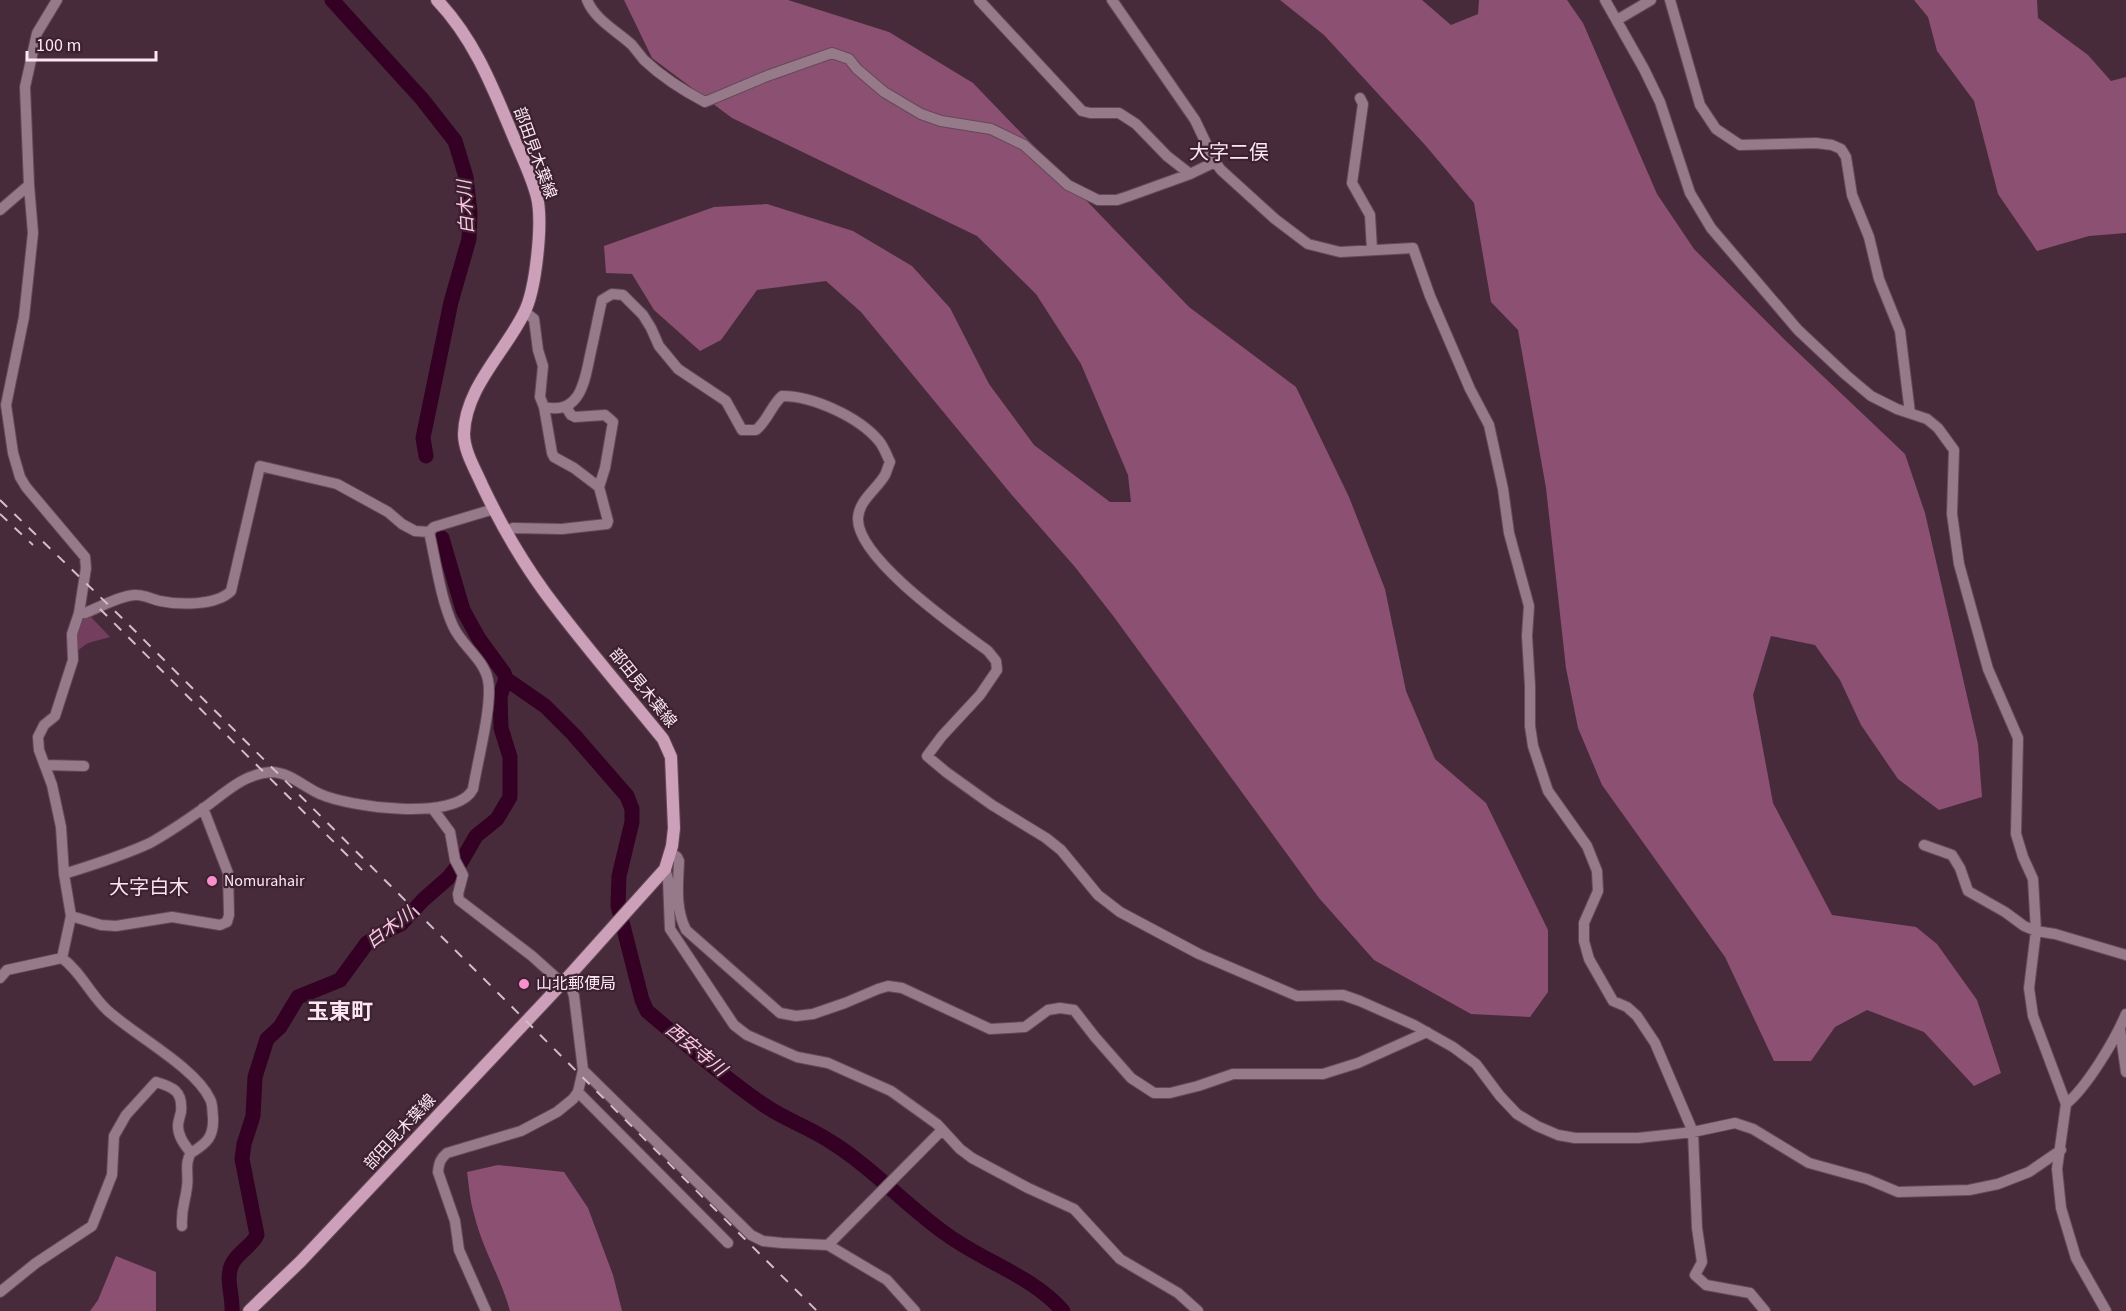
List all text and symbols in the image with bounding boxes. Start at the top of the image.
scale bar [27,24,156,62]
text: 100 m [36,33,81,58]
street label: 部田見木葉線 [508,104,562,202]
district label: 大字二俣 [1189,139,1269,167]
water label: 白木川 [452,177,480,235]
street label: 部田見木葉線 [604,644,682,732]
place label: Nomurahair [224,870,305,892]
district label: 大字白木 [109,874,189,902]
marker: Nomurahair [205,874,219,888]
water label: 白木川 [361,901,421,954]
place label: 山北郵便局 [536,973,616,995]
marker: 山北郵便局 [517,977,531,991]
district label: 玉東町 [307,996,373,1028]
water label: 西安寺川 [660,1018,733,1084]
street label: 部田見木葉線 [359,1089,441,1175]

